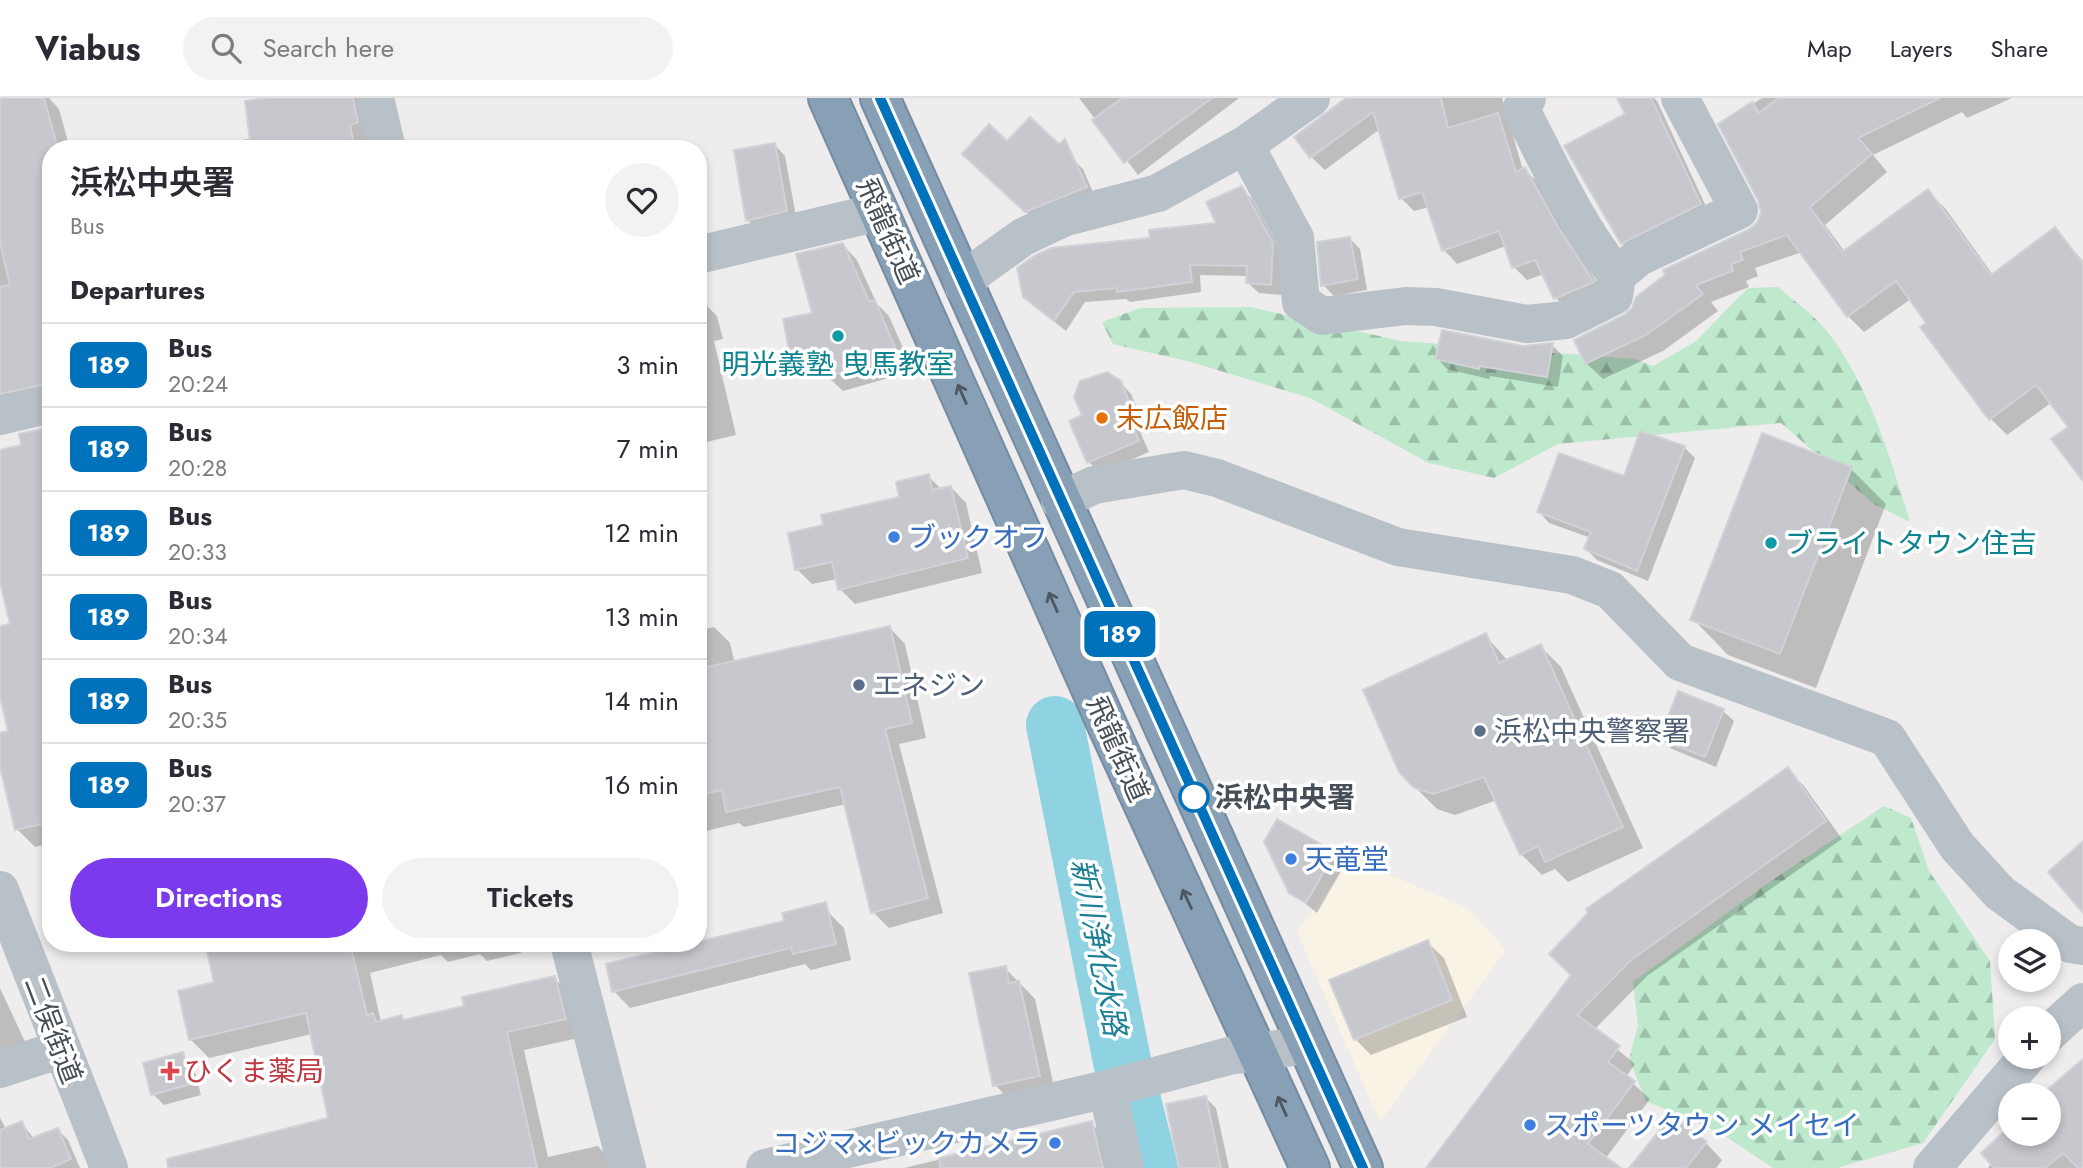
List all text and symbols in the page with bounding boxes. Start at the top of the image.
search box [183,17,673,80]
text: Viabus [35,25,141,72]
icon: search [207,29,245,67]
text: Search here [263,29,394,67]
text: Map [1807,31,1852,66]
text: Layers [1890,31,1952,66]
text: Share [1990,31,2048,66]
text: 浜松中央署 [70,159,235,206]
button: heart [605,163,679,237]
street label: 飛龍街道 [846,171,930,291]
text: Bus [70,209,104,243]
text: Departures [70,271,205,309]
marker: 明光義塾 曳馬教室 [830,328,846,344]
text: Bus [168,329,212,367]
place label: 明光義塾 曳馬教室 [722,344,954,385]
text: 3 min [616,346,679,384]
text: 189 [87,347,130,382]
text: 20:24 [168,367,228,401]
one-way arrow [954,384,968,405]
place label: 末広飯店 [1116,398,1228,439]
marker: 末広飯店 [1094,410,1110,426]
text: Bus [168,413,212,451]
text: 7 min [617,430,679,468]
text: 189 [87,431,130,466]
text: 20:28 [168,451,227,485]
text: Bus [168,497,212,535]
text: 12 min [604,514,679,552]
text: 189 [87,515,130,550]
place label: ブックオフ [908,517,1048,558]
place label: ブライトタウン住吉 [1785,523,2037,564]
marker: ブックオフ [886,529,902,545]
text: 20:33 [168,535,227,569]
marker: ブライトタウン住吉 [1763,535,1779,551]
text: Bus [168,581,212,619]
one-way arrow [1046,592,1059,613]
text: 13 min [605,598,679,636]
text: 189 [87,599,130,634]
line badge: 189 [1080,611,1160,657]
text: 189 [1098,616,1142,651]
text: 20:34 [168,619,228,653]
text: Bus [168,665,212,703]
place label: エネジン [873,665,985,706]
marker: エネジン [851,677,867,693]
text: 14 min [604,682,679,720]
text: 189 [87,683,130,718]
street label: 飛龍街道 [1076,689,1160,809]
text: 20:35 [168,703,227,737]
place label: 浜松中央警察署 [1494,711,1690,752]
marker: 浜松中央警察署 [1472,723,1488,739]
text: Bus [168,749,212,787]
text: 16 min [604,766,679,804]
text: 189 [87,767,130,802]
place label: 浜松中央署 [1215,777,1355,818]
marker: 浜松中央署 [1179,782,1209,812]
text: 20:37 [168,787,226,821]
place label: 天竜堂 [1305,839,1389,880]
marker: 天竜堂 [1283,851,1299,867]
water label: 新川浄化水路 [1061,855,1138,1042]
button: Directions [70,858,368,938]
button: Tickets [382,858,679,938]
one-way arrow [1180,889,1193,910]
map controls [1998,929,2061,1146]
button: layers [1998,929,2061,992]
street label: 二俣街道 [14,970,92,1090]
button: + [1998,1006,2061,1069]
place label: ひくま薬局 [184,1051,324,1092]
marker: ひくま薬局 [162,1063,178,1079]
button: − [1998,1083,2061,1146]
one-way arrow [1275,1096,1288,1117]
place label: スポーツタウン メイセイ [1544,1105,1860,1146]
marker: スポーツタウン メイセイ [1522,1117,1538,1133]
place label: コジマ×ビックカメラ [772,1123,1041,1164]
marker: コジマ×ビックカメラ [1047,1135,1063,1151]

